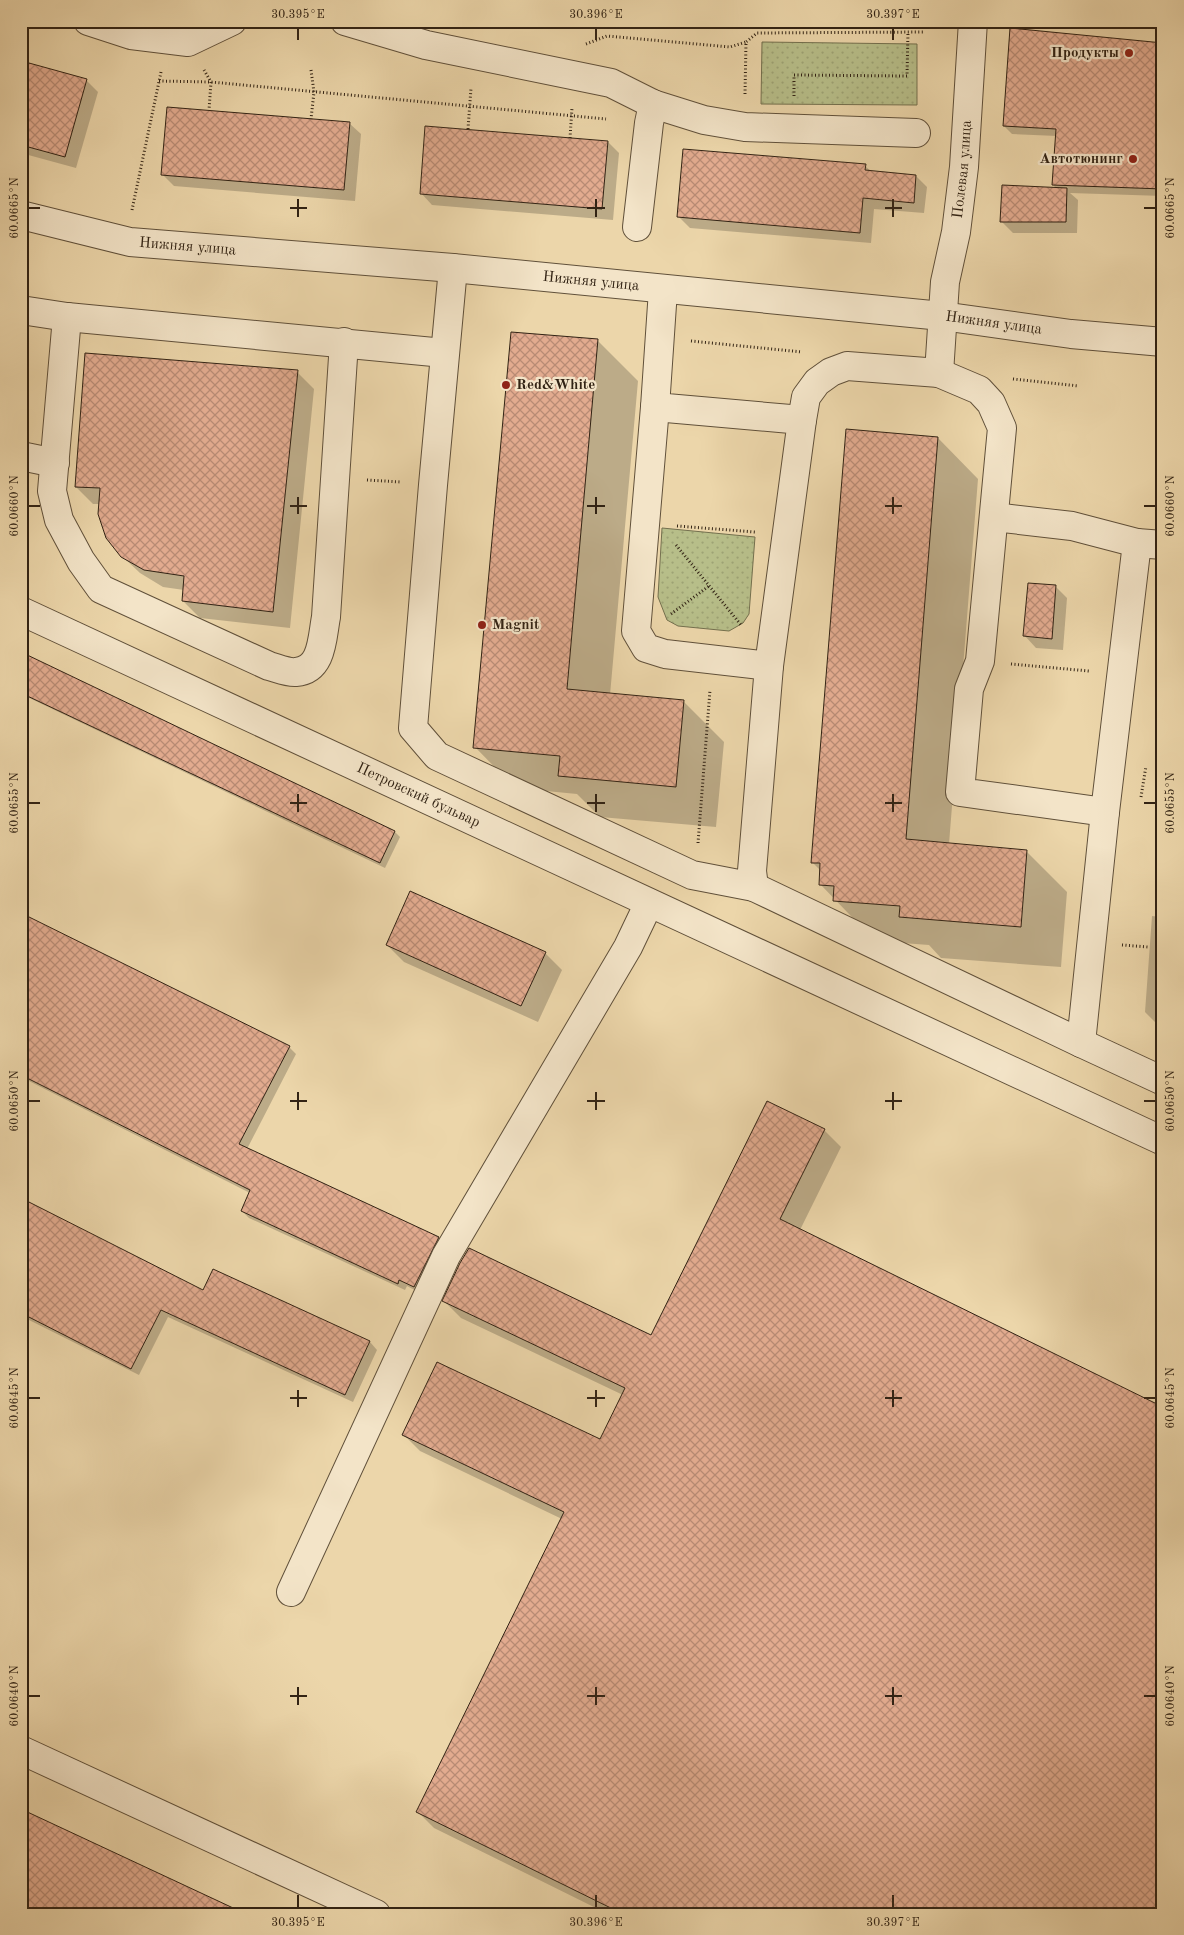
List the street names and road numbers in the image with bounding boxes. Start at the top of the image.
street label: Полевая улица [950,119,974,219]
street label: Нижняя улица [138,235,237,258]
street label: Нижняя улица [542,269,641,294]
street label: Нижняя улица [945,309,1044,337]
street label: Петровский бульвар [354,760,483,831]

